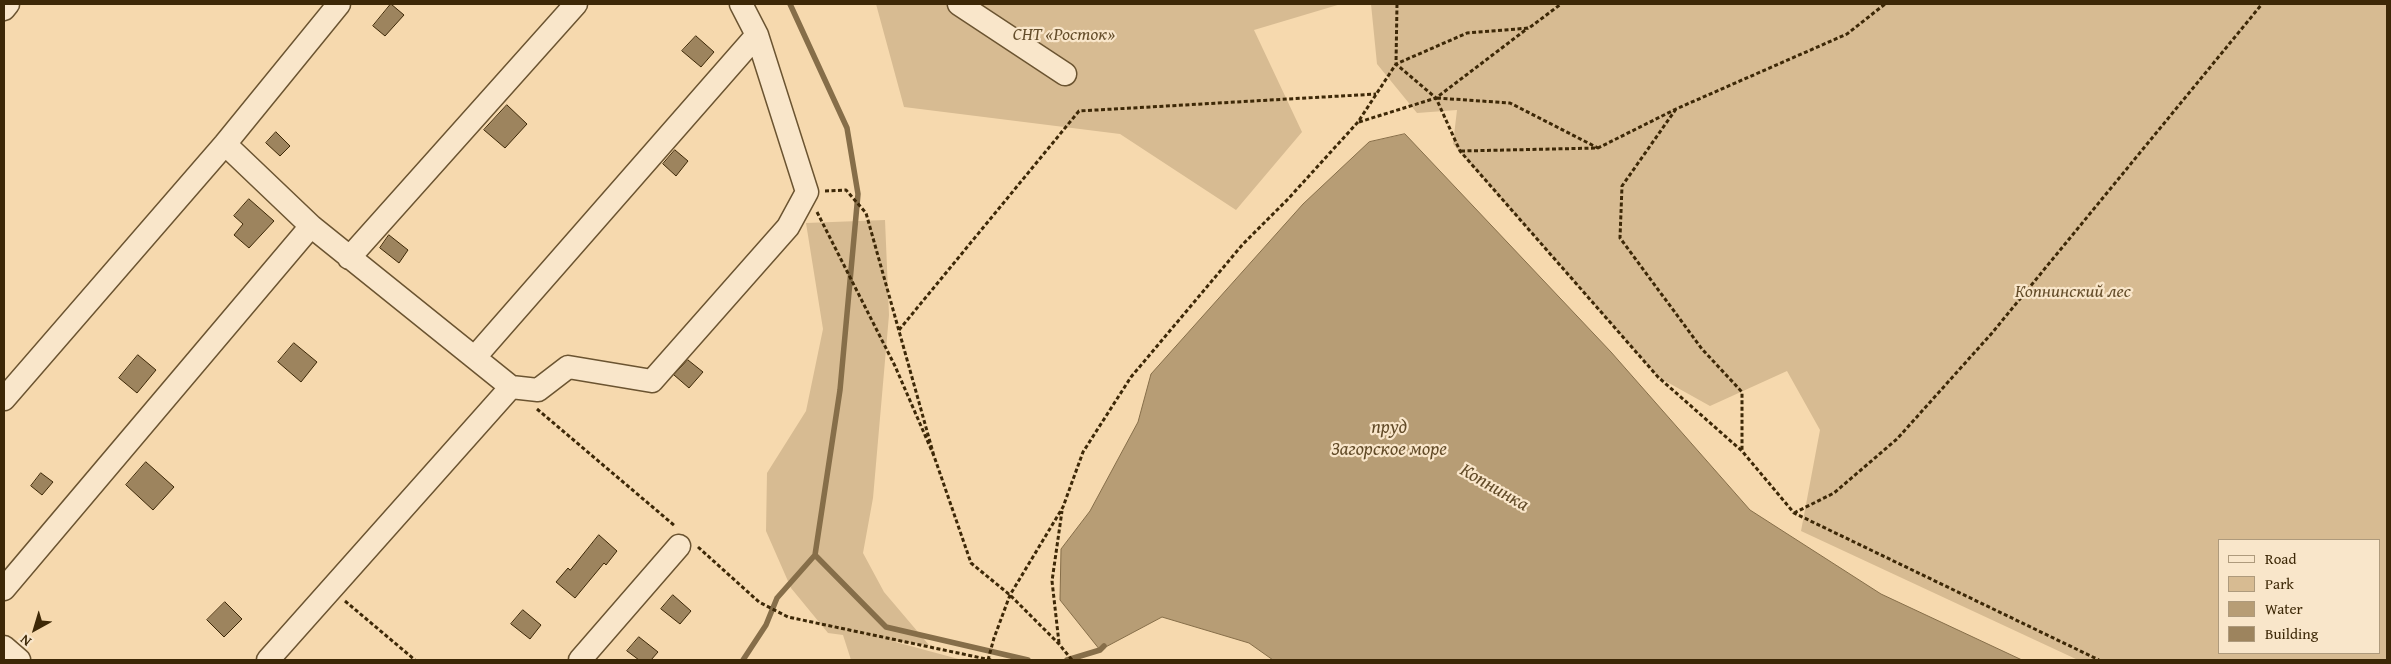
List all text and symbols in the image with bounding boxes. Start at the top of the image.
park label: СНТ «Росток» [1013,24,1115,46]
park label: Копнинский лес [2015,281,2131,303]
water label: пруд Загорское море [1331,417,1447,461]
water label: Копнинка [1456,459,1532,517]
legend [2218,539,2381,654]
text: Road [2265,548,2296,569]
text: Park [2265,573,2294,594]
text: Water [2265,598,2303,619]
north arrow [10,604,60,654]
text: Building [2265,623,2318,644]
text: N [16,630,35,651]

